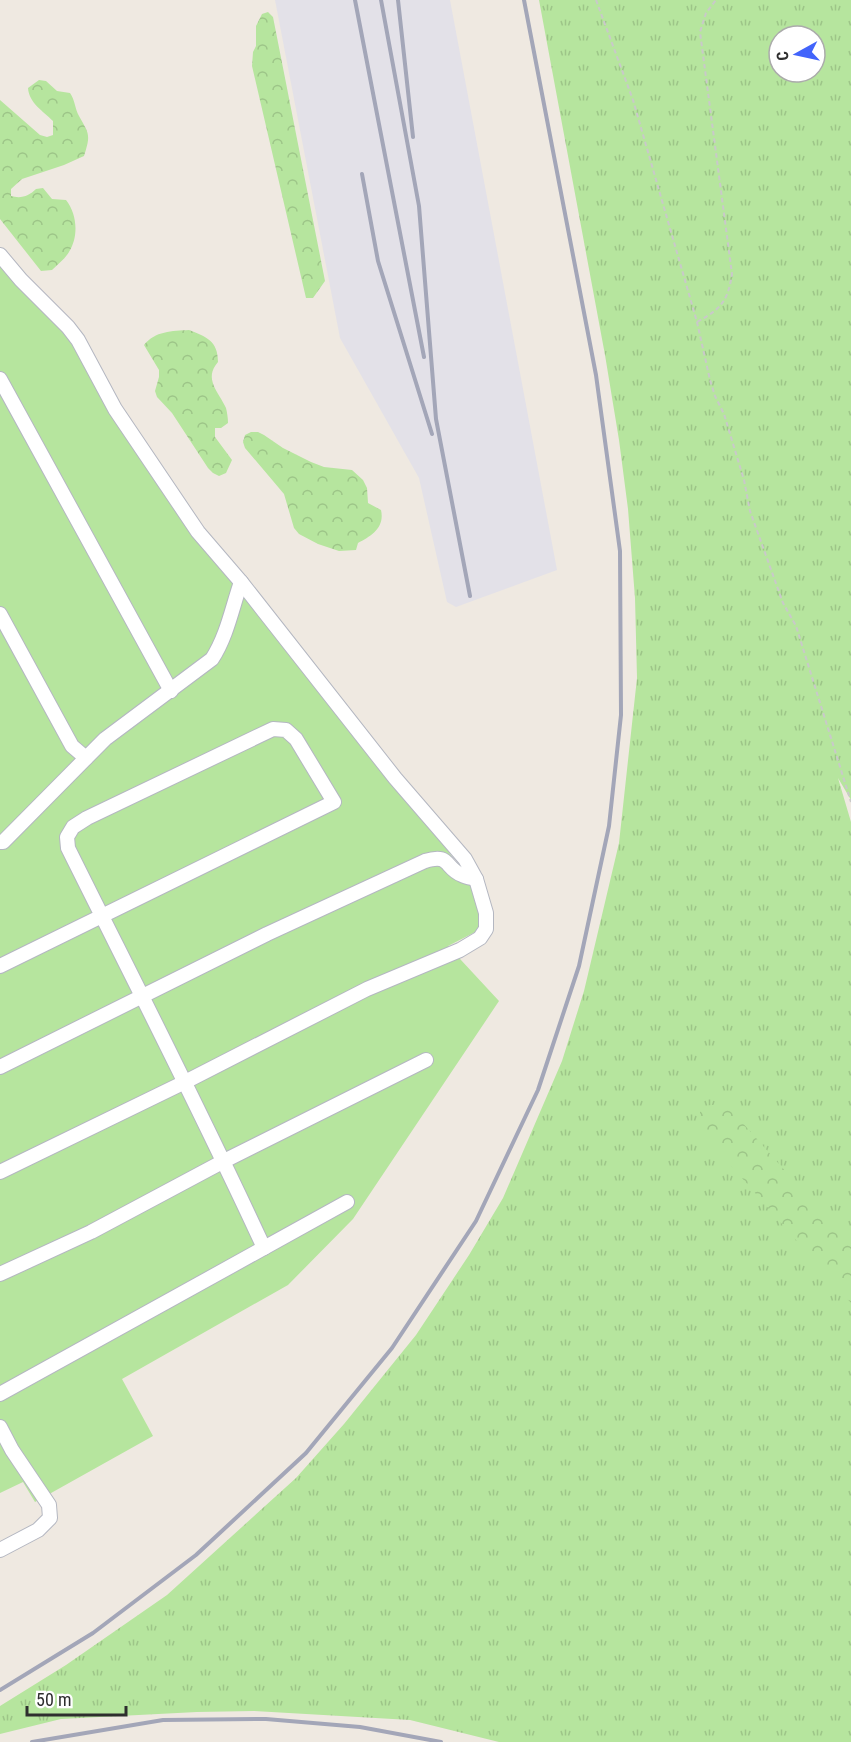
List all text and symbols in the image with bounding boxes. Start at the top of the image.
north arrow [767,24,827,84]
text: С [773,50,793,62]
scale bar [27,1679,126,1717]
text: 50 m [36,1689,71,1710]

